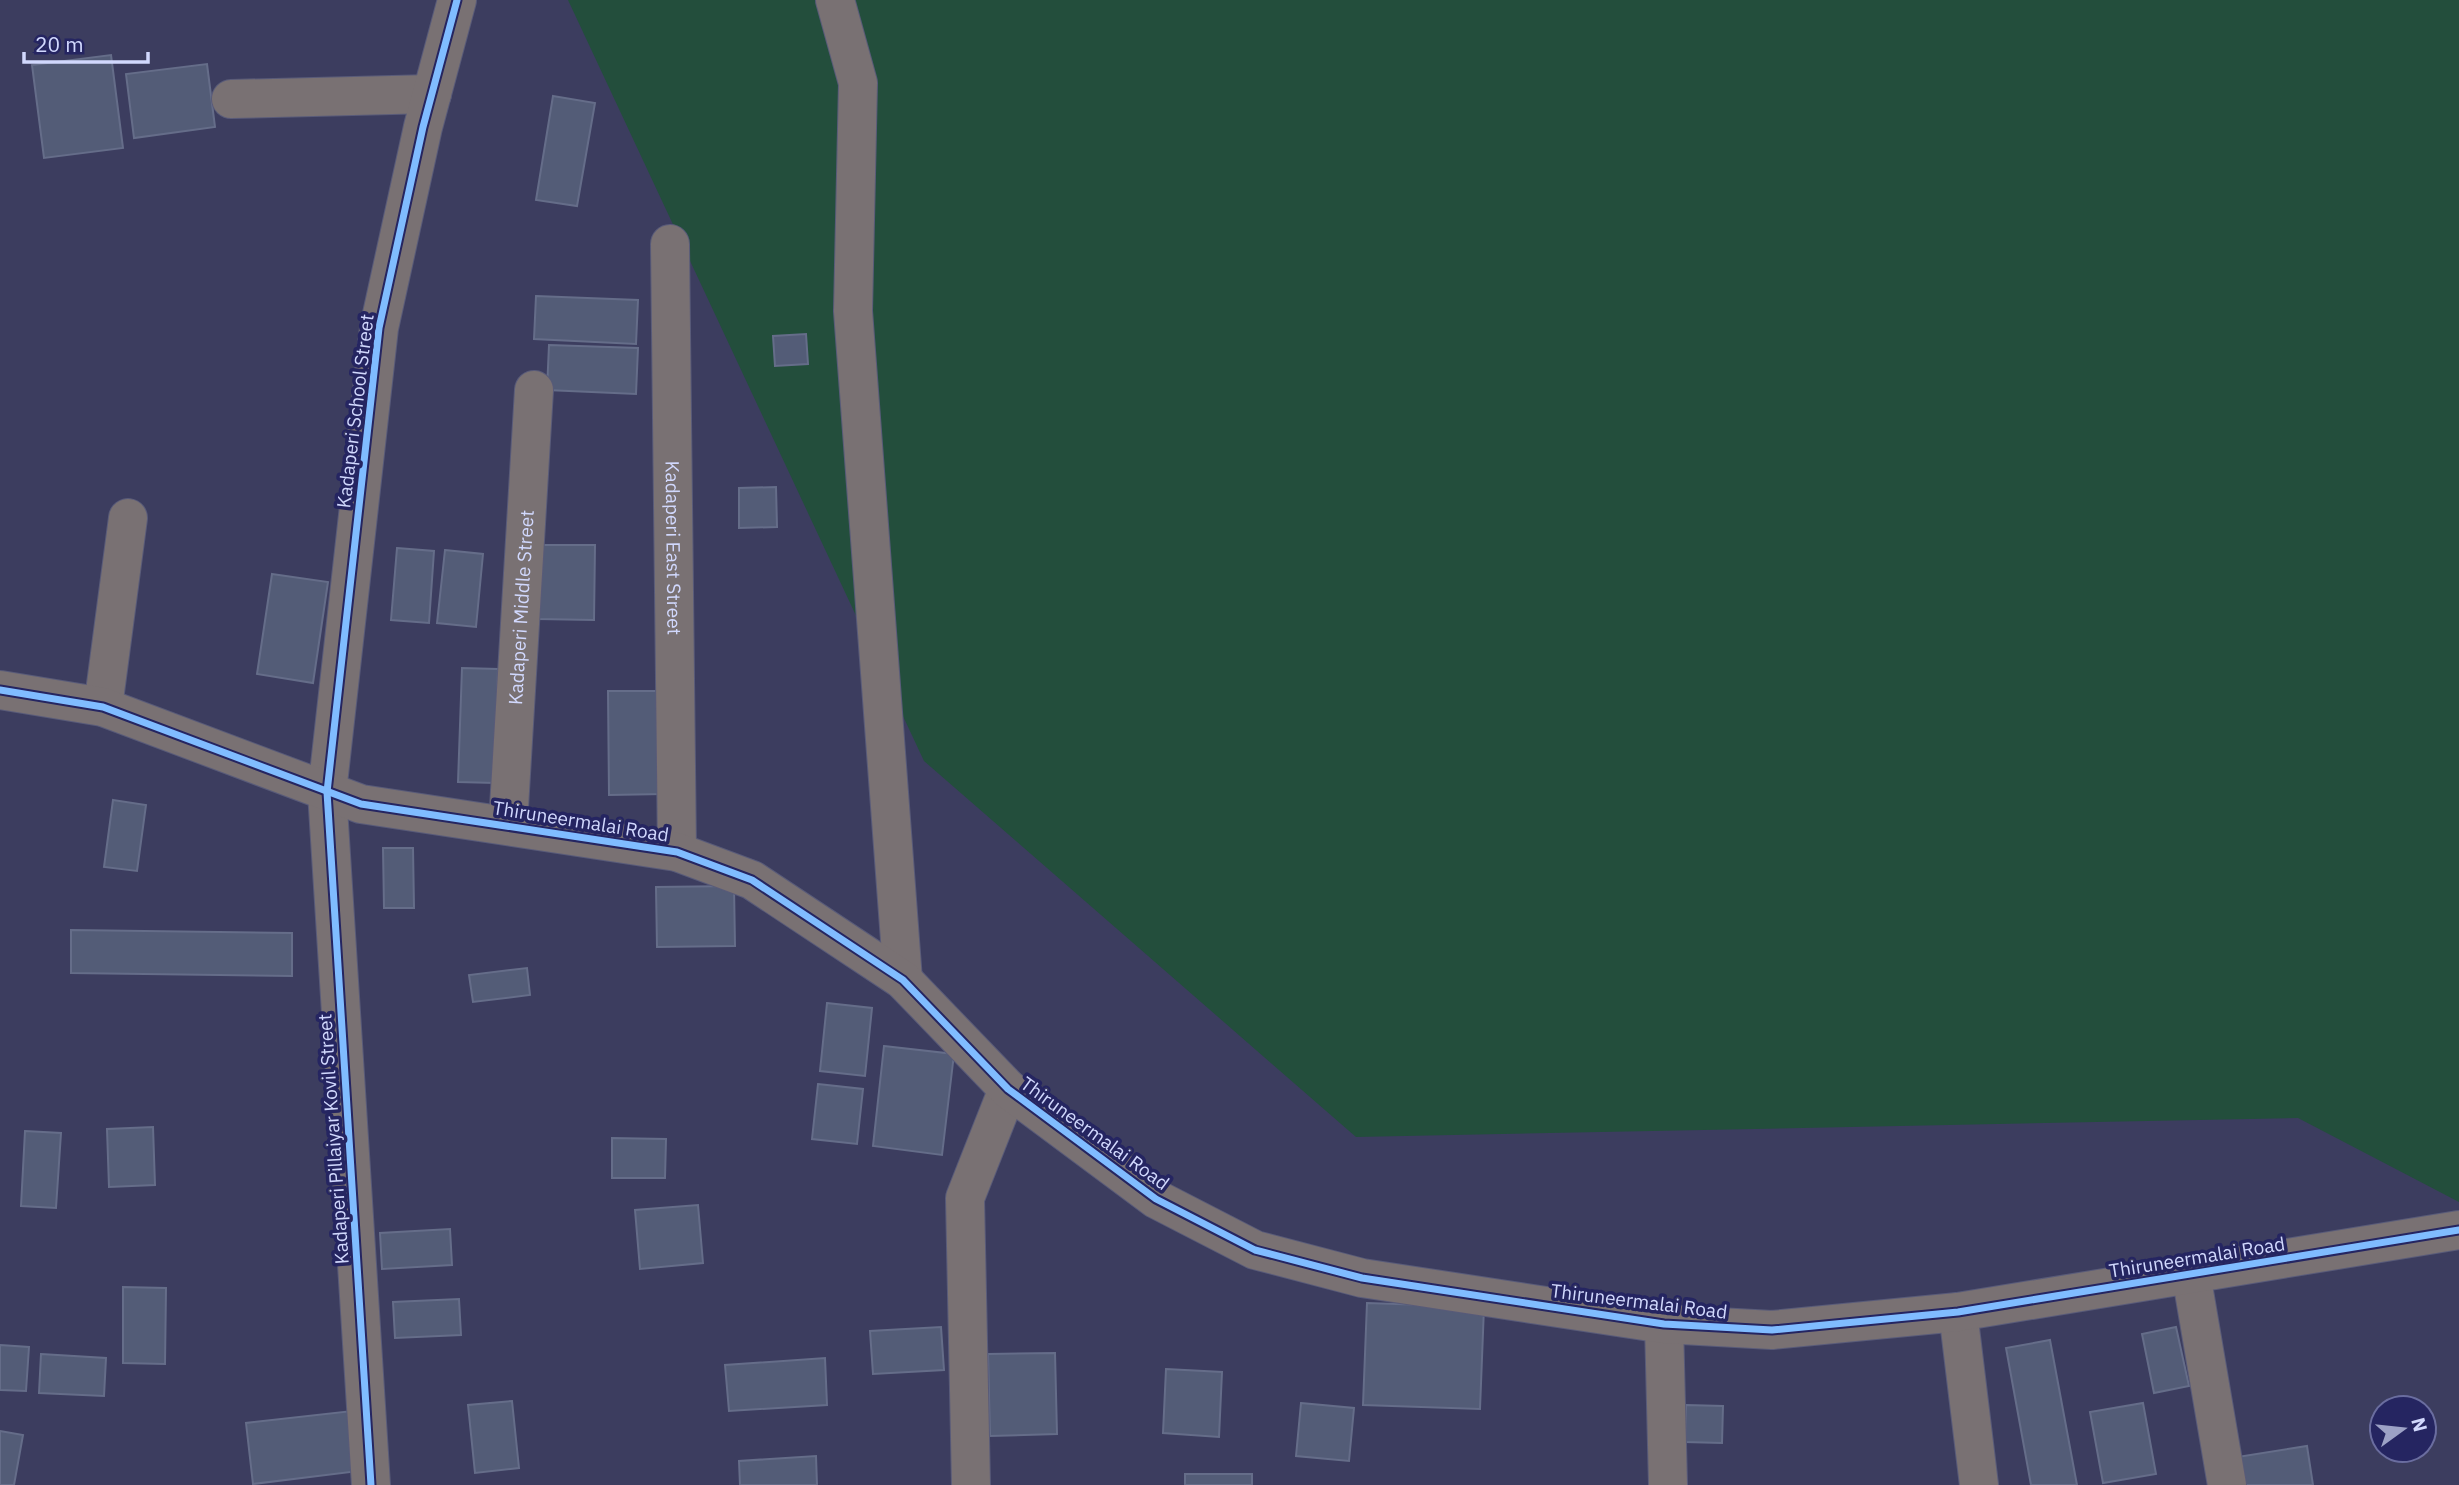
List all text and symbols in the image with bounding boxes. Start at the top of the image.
scale bar [24,21,149,65]
text: 20 m [35,30,84,58]
street label: Kadaperi School Street [331,313,379,509]
street label: Kadaperi East Street [660,461,687,635]
street label: Kadaperi Middle Street [503,509,539,706]
street label: Thiruneermalai Road [491,795,671,847]
street label: Kadaperi Pillaiyar Kovil Street [312,1013,354,1265]
street label: Thiruneermalai Road [1016,1071,1174,1195]
street label: Thiruneermalai Road [2107,1231,2287,1283]
street label: Thiruneermalai Road [1549,1278,1729,1324]
north arrow [2368,1394,2438,1464]
text: N [2406,1415,2433,1434]

